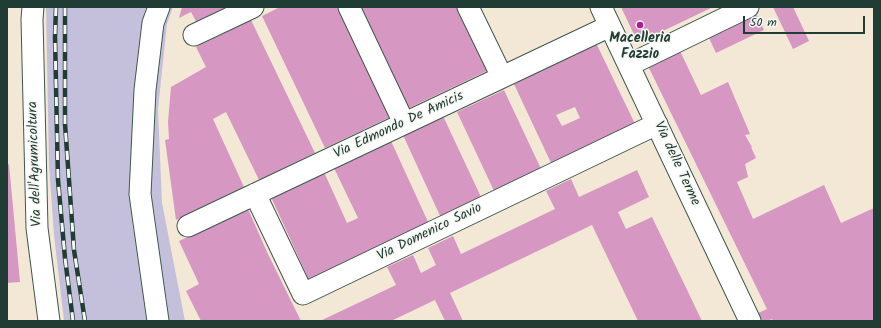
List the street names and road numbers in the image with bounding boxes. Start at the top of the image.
street label: Via Edmondo De Amicis [331,88,467,164]
street label: Via dell'Agrumicoltura [25,101,47,227]
street label: Via delle Terme [649,119,703,209]
street label: Via Domenico Savio [375,200,485,266]

